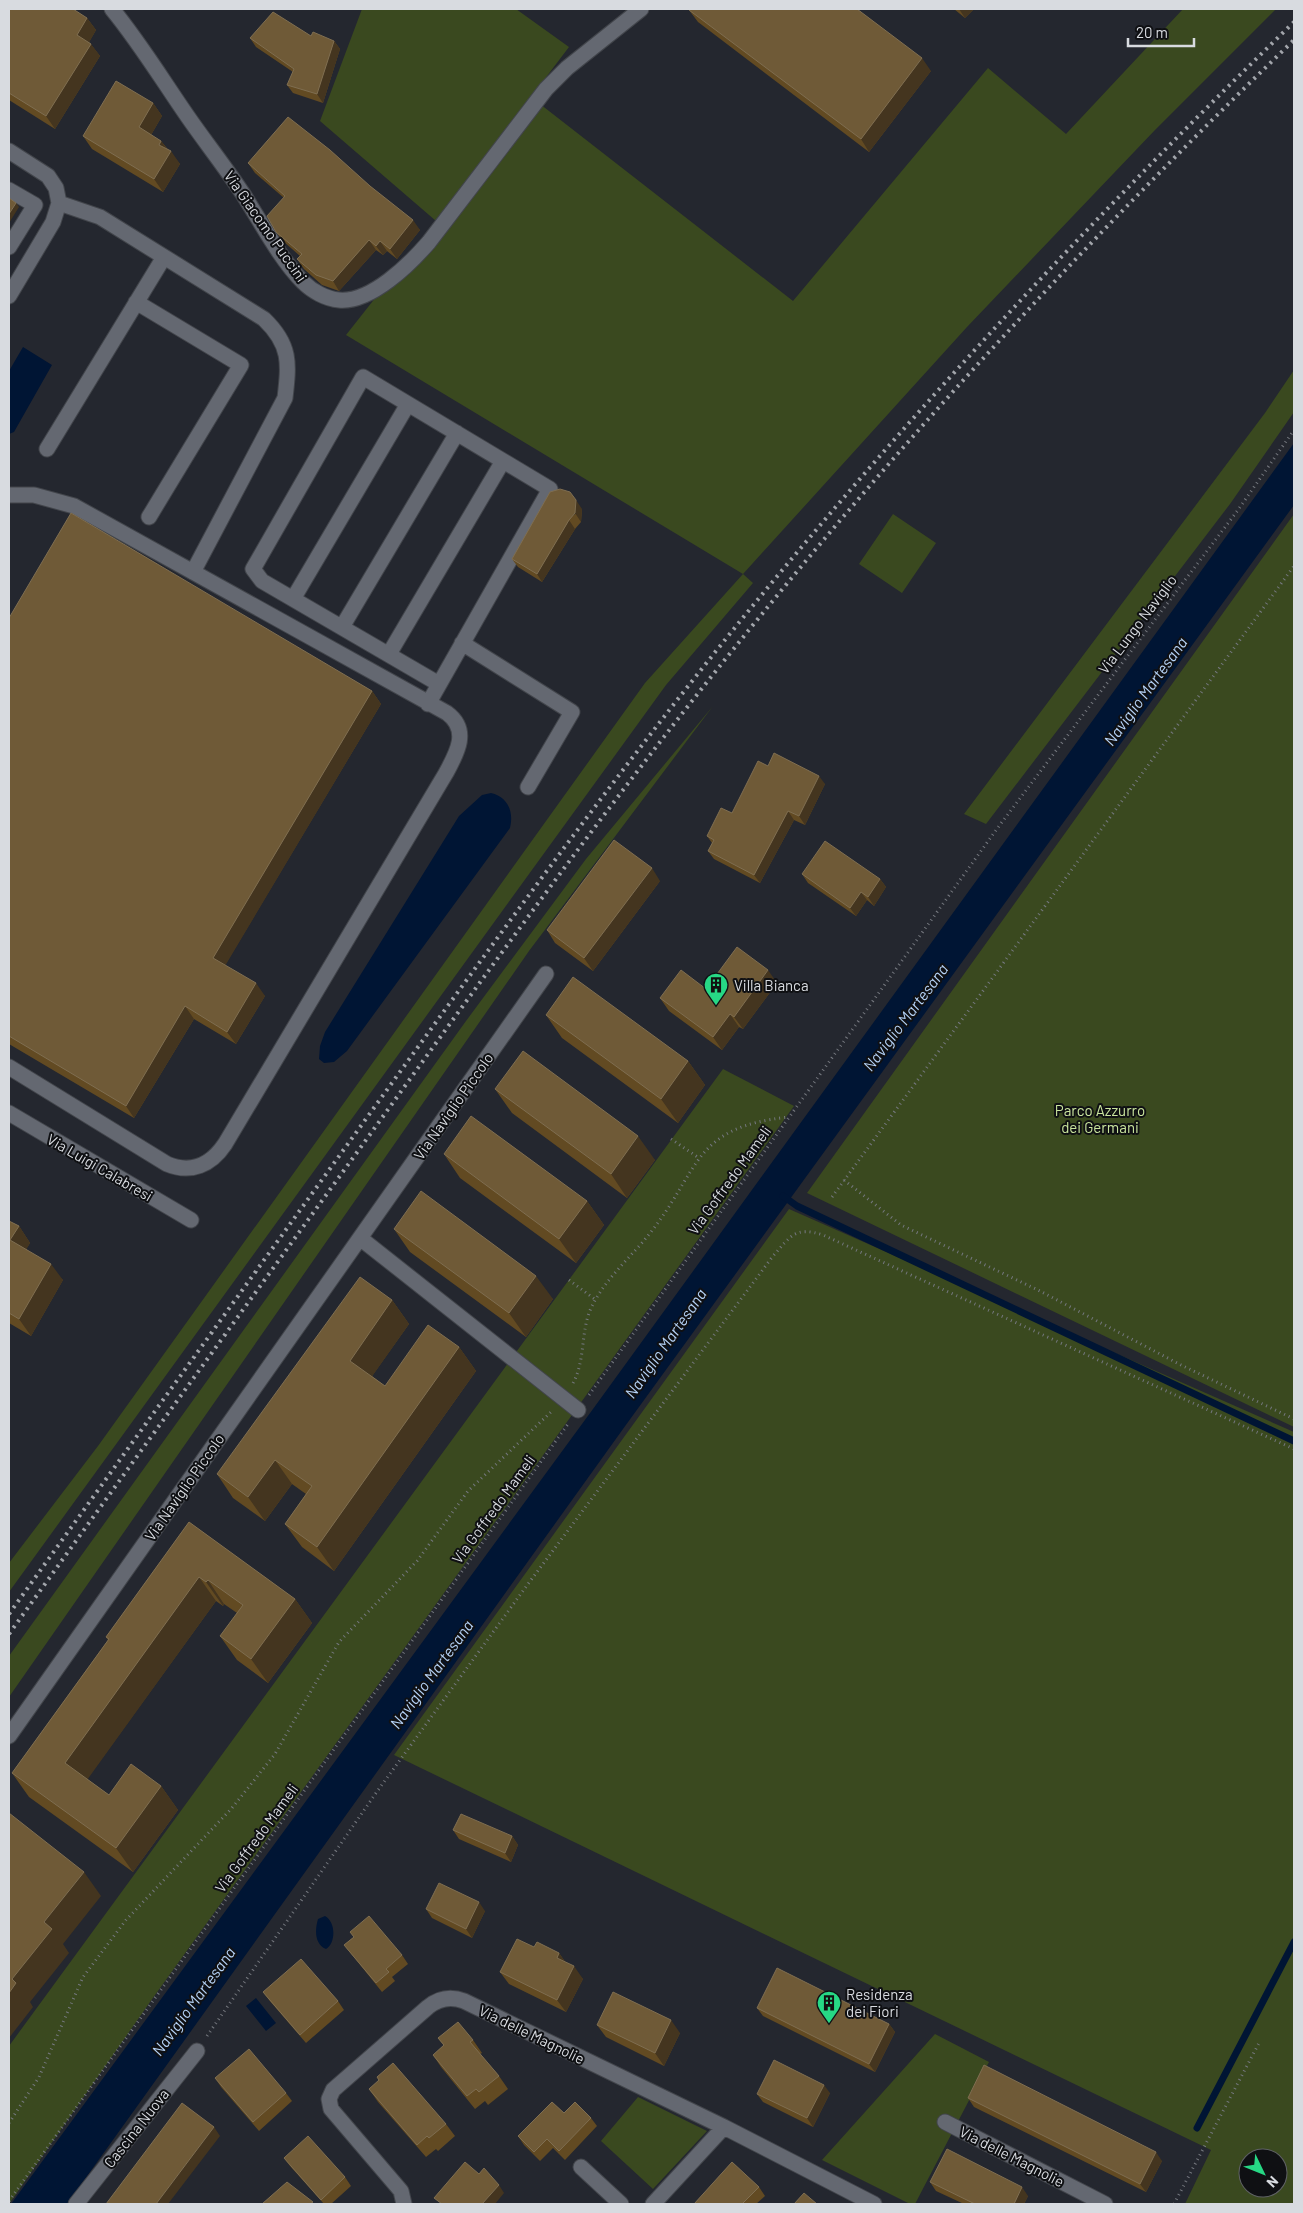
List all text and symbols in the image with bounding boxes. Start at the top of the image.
scale bar [1128,15,1194,47]
text: 20 m [1136,23,1168,41]
street label: Via Giacomo Puccini [221,167,311,285]
street label: Via Lungo Naviglio [1094,571,1180,677]
water label: Naviglio Martesana [1099,633,1191,749]
water label: Naviglio Martesana [858,960,952,1074]
building icon: Villa Bianca [703,972,729,1006]
place label: Villa Bianca [734,976,809,994]
street label: Via Naviglio Piccolo [409,1049,497,1163]
park label: Parco Azzurro dei Germani [1055,1101,1145,1136]
street label: Via Goffredo Mameli [684,1122,774,1238]
street label: Via Luigi Calabresi [44,1129,156,1205]
water label: Naviglio Martesana [620,1285,710,1401]
street label: Via Naviglio Piccolo [140,1430,228,1544]
street label: Via Goffredo Mameli [448,1451,538,1567]
water label: Naviglio Martesana [385,1616,477,1732]
street label: Via Goffredo Mameli [211,1780,301,1896]
water label: Naviglio Martesana [147,1943,239,2059]
place label: Residenza dei Fiori [846,1985,913,2020]
building icon: Residenza dei Fiori [816,1990,842,2024]
street label: Via delle Magnolie [476,2001,588,2067]
street label: Cascina Nuova [100,2085,172,2171]
street label: Via delle Magnolie [957,2122,1067,2190]
north arrow [1238,2148,1288,2198]
text: N [1263,2173,1282,2191]

